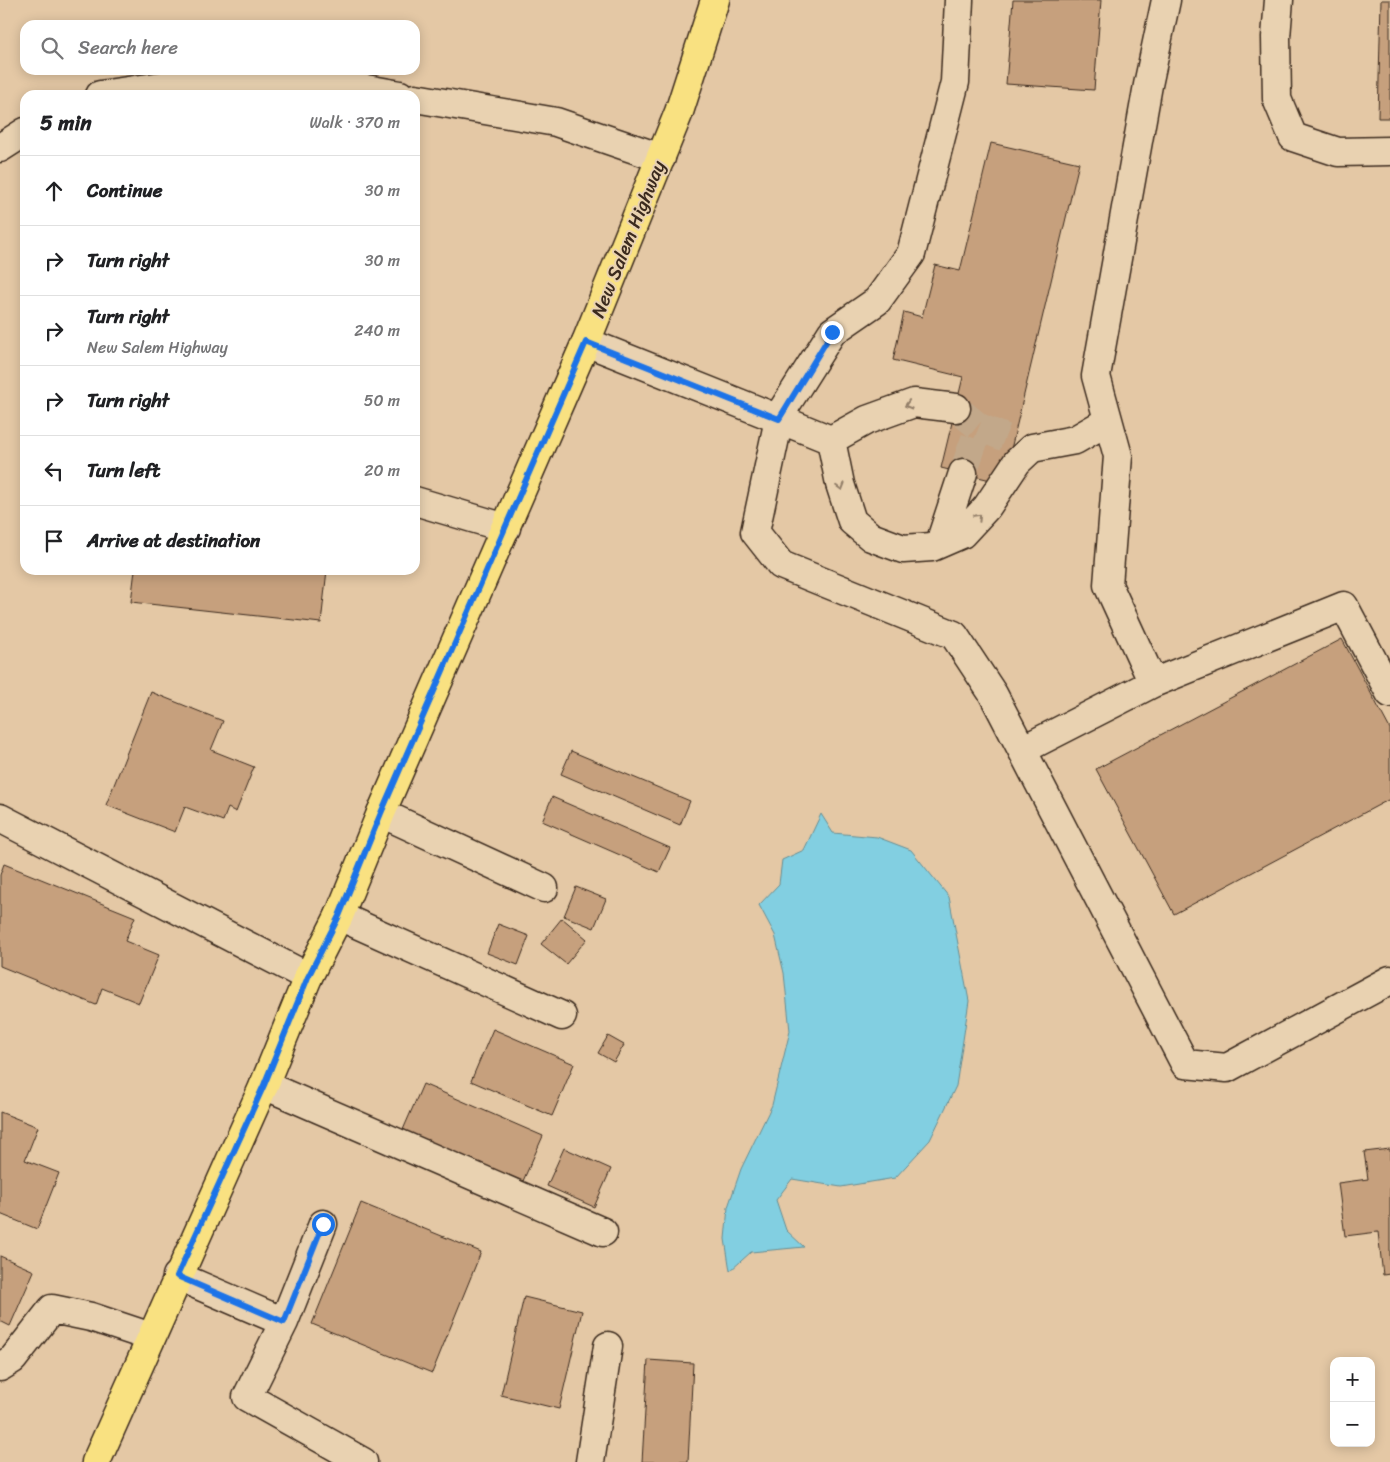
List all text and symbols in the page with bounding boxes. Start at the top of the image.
search box [20,20,420,75]
text: Search here [78,31,178,64]
icon: search [38,34,66,62]
text: 5 min [40,104,92,142]
text: Walk · 370 m [309,108,400,137]
street label: New Salem Highway [581,155,675,323]
text: Continue [87,174,163,207]
text: 30 m [365,176,400,205]
icon: ahead [40,177,68,205]
text: Turn right [87,244,169,277]
text: 30 m [365,246,400,275]
icon: right [40,247,68,275]
text: Turn right [87,300,169,333]
text: 240 m [354,316,400,345]
icon: right [40,317,68,345]
route end [821,321,844,344]
text: New Salem Highway [87,333,228,362]
text: Turn right [87,384,169,417]
text: 50 m [364,386,400,415]
icon: right [40,387,68,415]
one-way arrow [904,400,913,410]
text: Turn left [87,454,160,487]
text: 20 m [364,456,400,485]
icon: left [40,457,68,485]
one-way arrow [836,483,846,491]
one-way arrow [973,513,982,522]
text: Arrive at destination [87,524,260,557]
icon: arrive [40,527,68,555]
route start [312,1213,335,1236]
map controls [1330,1357,1375,1447]
button: + [1330,1357,1375,1402]
button: − [1330,1402,1375,1447]

